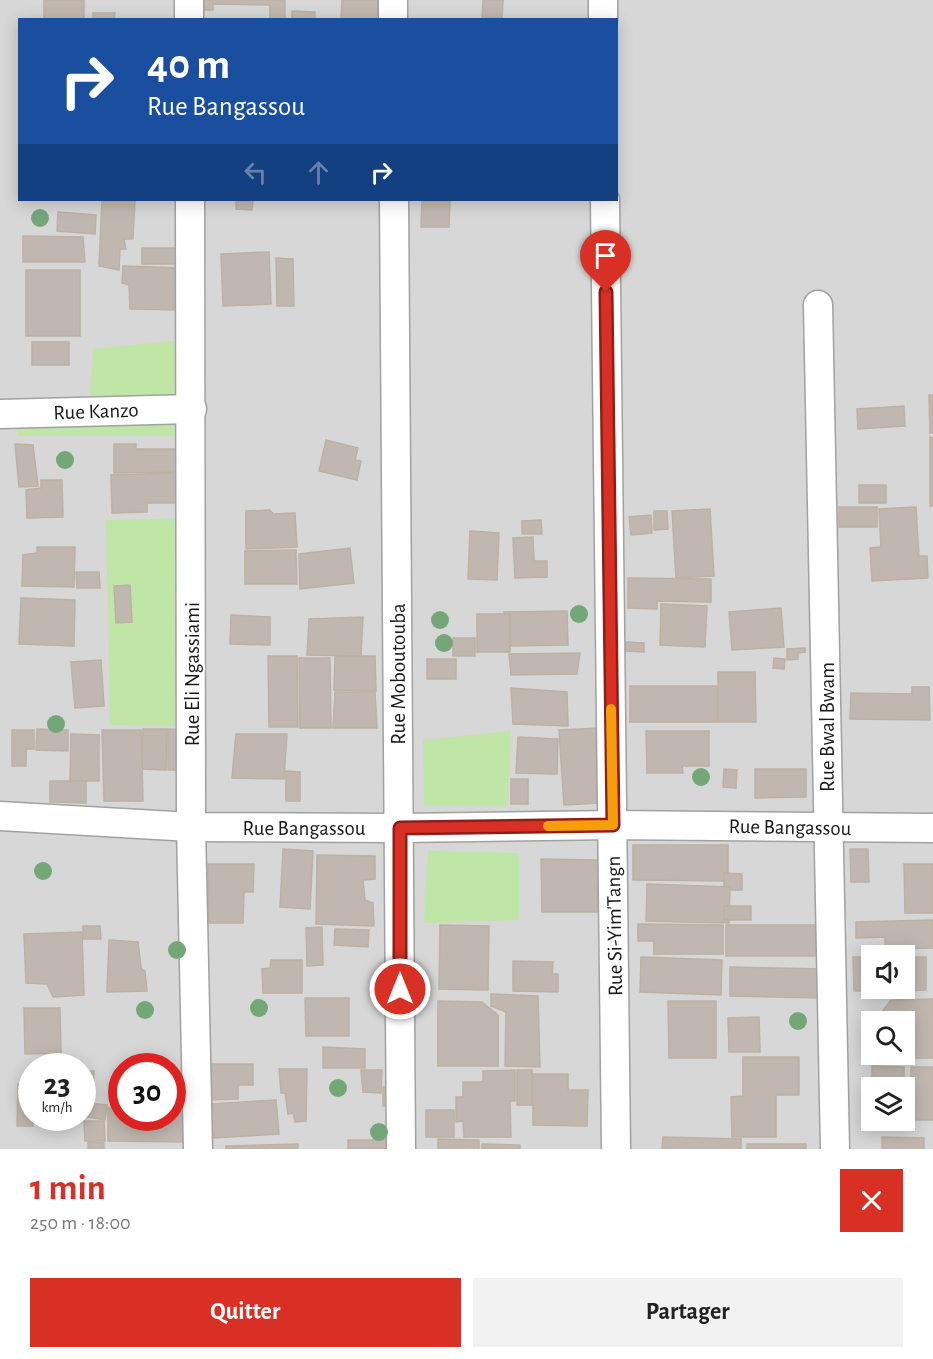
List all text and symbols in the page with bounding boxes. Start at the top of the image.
icon: right [48,42,126,120]
text: 40 m [147,44,230,86]
text: Rue Bangassou [147,93,305,120]
icon: left [239,156,272,189]
icon: ahead [302,156,335,189]
icon: right [365,156,398,189]
pin [580,230,631,292]
icon: arrive [589,239,622,272]
street label: Rue Kanzo [53,400,139,423]
street label: Rue Eli Ngassiami [182,602,203,746]
street label: Rue Moboutouba [388,603,409,745]
street label: Rue Bwal Bwam [817,662,838,792]
street label: Rue Bangassou [728,816,852,839]
street label: Rue Bangassou [243,818,366,839]
street label: Rue Si-Yim'Tangn [603,856,626,996]
map controls [861,945,915,1131]
button: sound [861,945,915,999]
position arrow [368,957,432,1021]
button: search [861,1011,915,1065]
speed limit sign: 30 [108,1053,186,1131]
text: 23 [43,1070,71,1100]
button: layers [861,1077,915,1131]
text: km/h [42,1100,72,1115]
button: close [840,1169,903,1232]
text: 1 min [30,1170,106,1206]
text: 250 m · 18:00 [30,1213,131,1233]
button: Quitter [30,1278,461,1347]
button: Partager [473,1278,903,1347]

